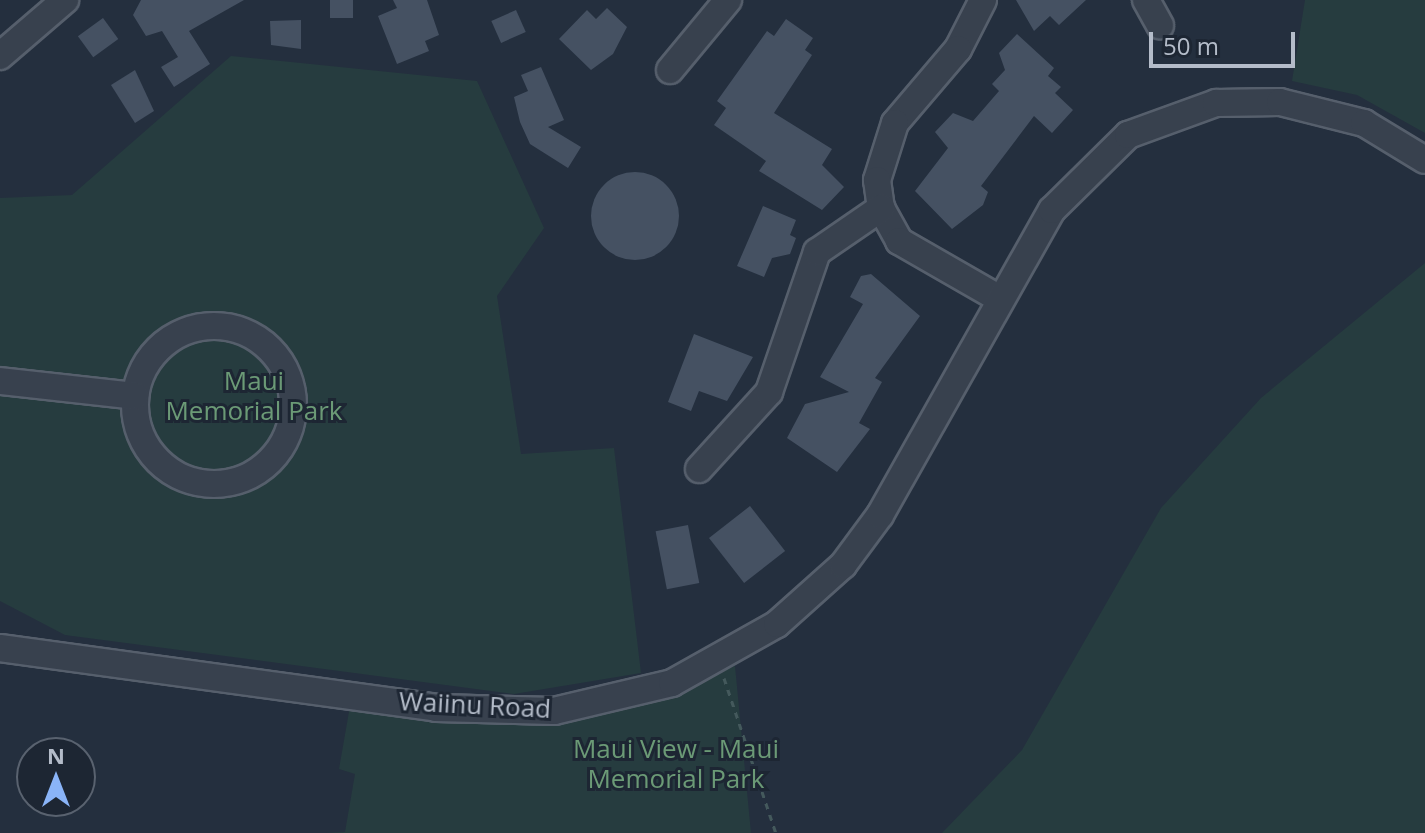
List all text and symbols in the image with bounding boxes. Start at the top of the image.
scale bar [1153,16,1299,66]
text: 50 m [1163,29,1219,62]
park label: Maui Memorial Park [165,365,343,426]
street label: Waiinu Road [398,685,552,725]
park label: Maui View - Maui Memorial Park [573,733,779,794]
north arrow [16,737,96,817]
text: N [47,740,65,770]

